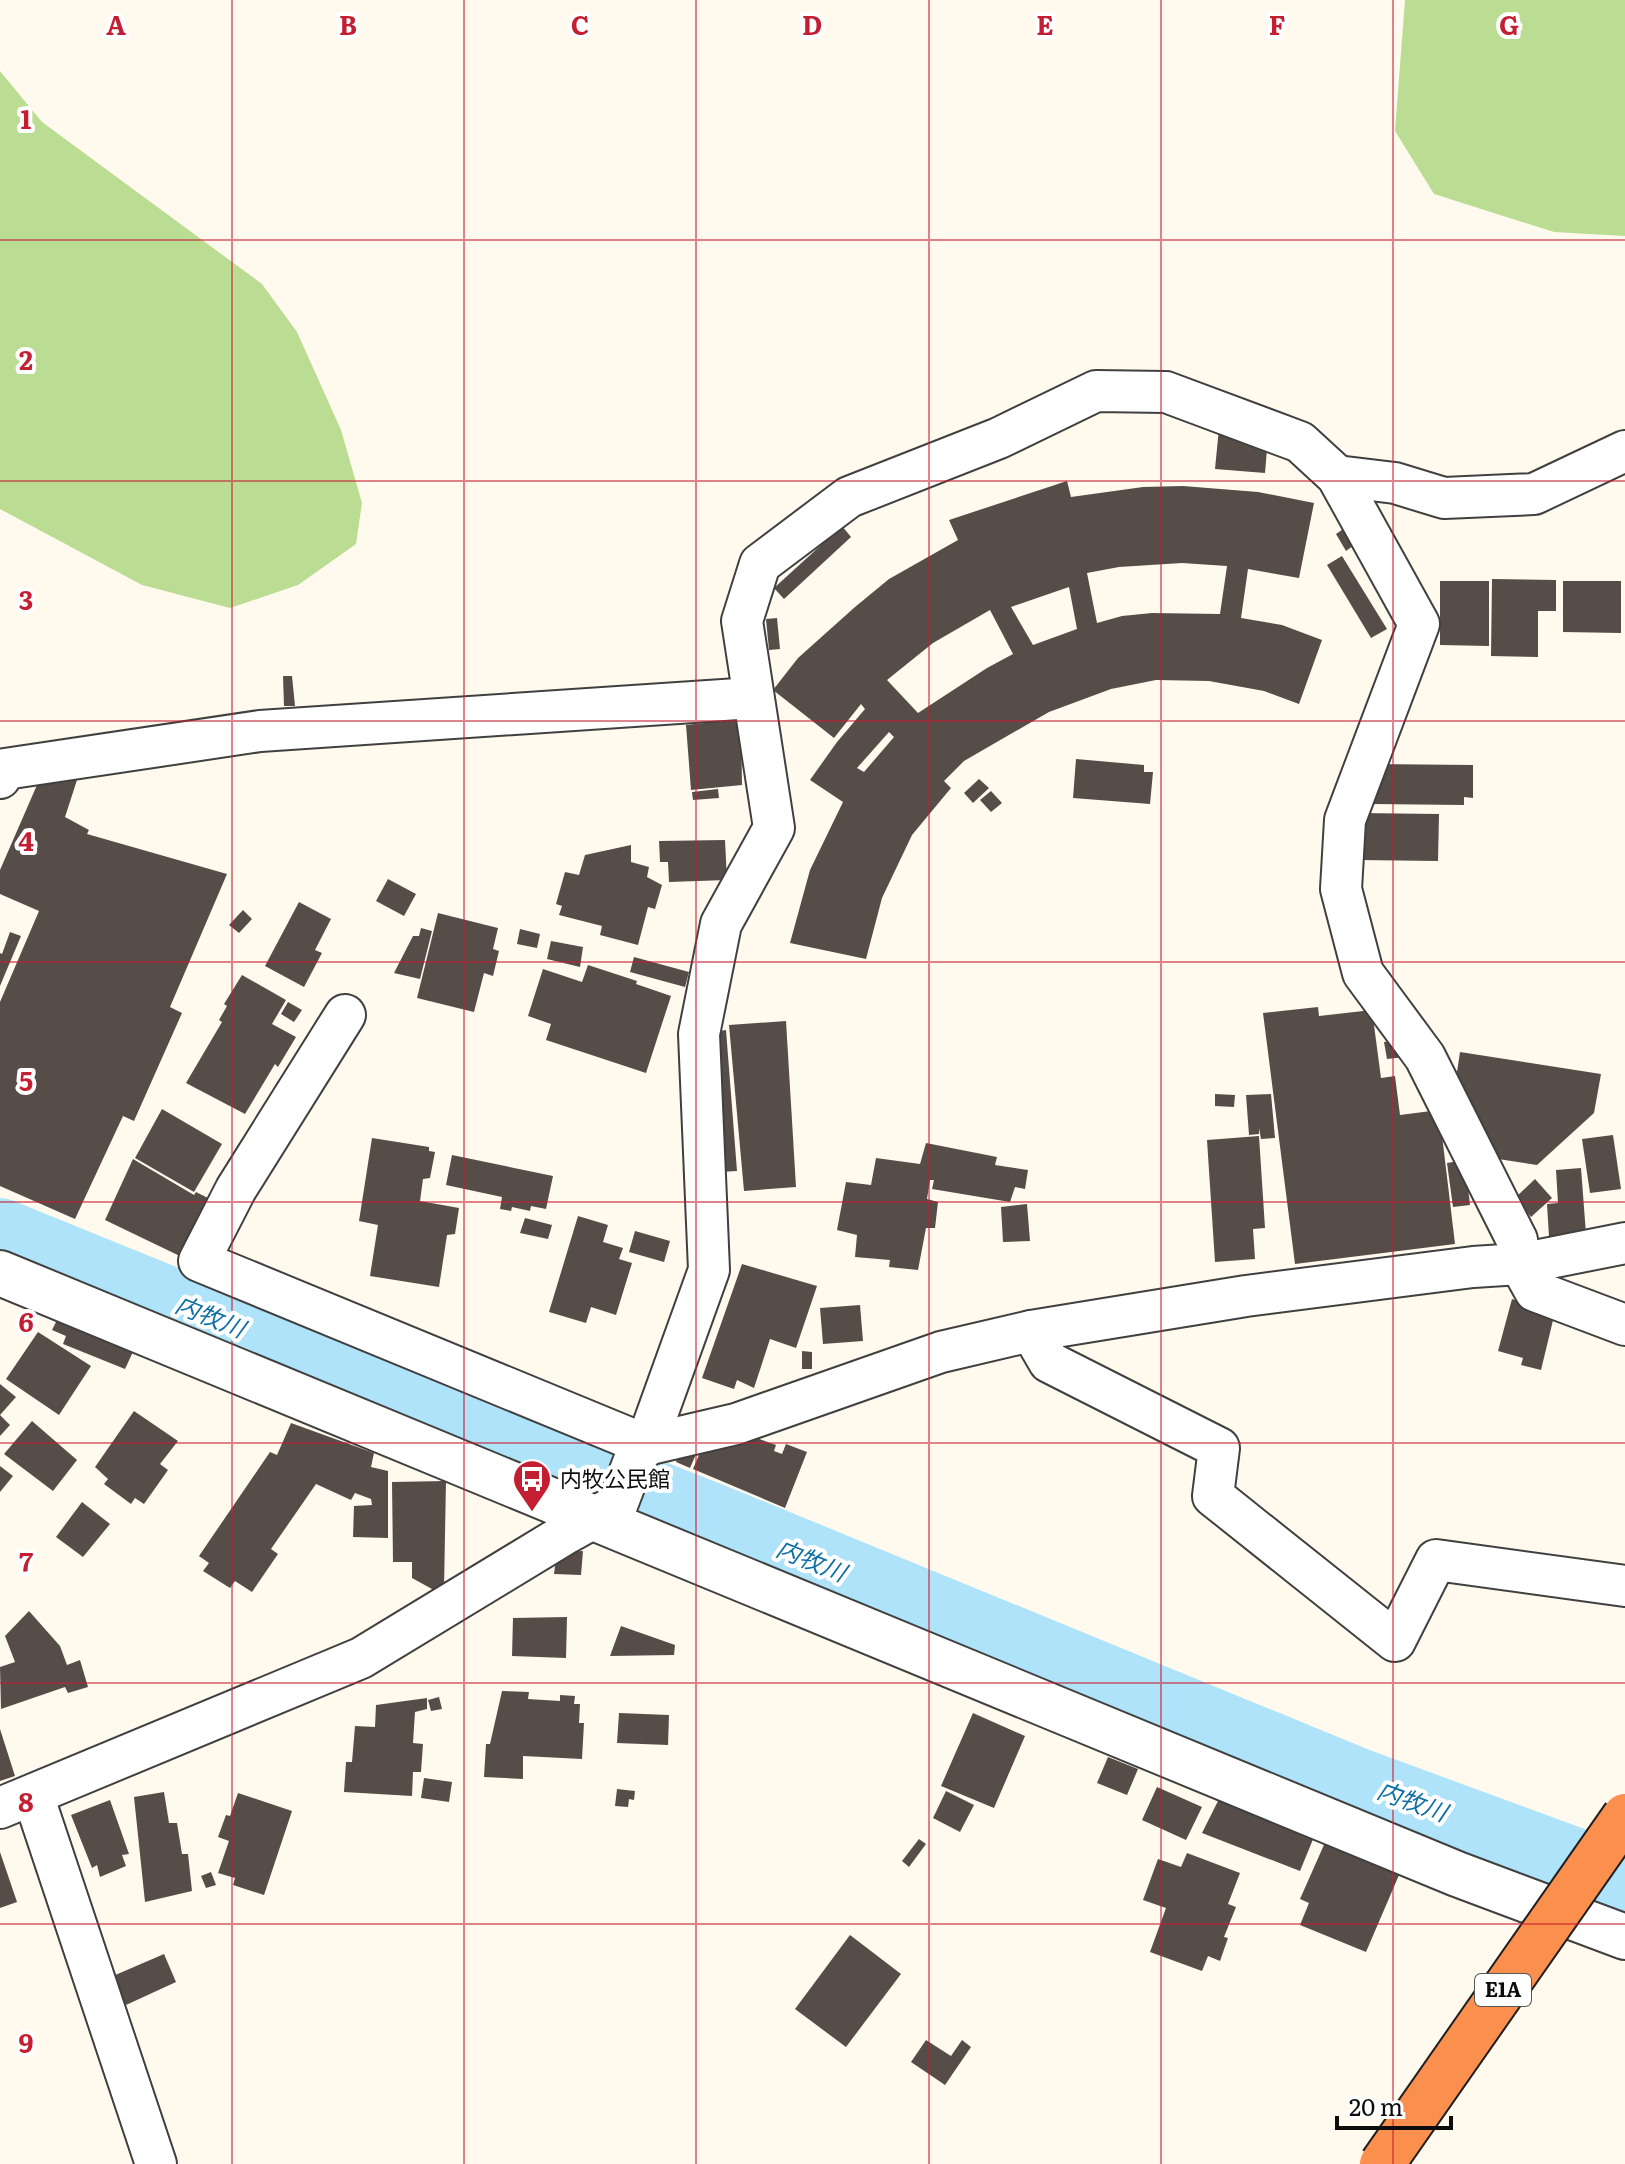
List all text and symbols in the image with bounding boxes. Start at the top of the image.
text: A [106,4,126,43]
text: B [339,4,357,43]
text: C [571,4,589,43]
text: D [802,4,822,43]
text: E [1036,4,1054,43]
text: F [1269,4,1285,43]
text: G [1499,4,1519,43]
text: 1 [21,98,32,137]
text: 2 [19,339,33,378]
text: 3 [19,579,33,618]
text: 4 [18,820,34,859]
text: 5 [19,1060,33,1099]
water label: 内牧川 [171,1285,254,1346]
text: 6 [18,1301,34,1340]
bus stop icon: 内牧公民館 [511,1458,553,1513]
place label: 内牧公民館 [560,1461,670,1494]
water label: 内牧川 [772,1529,855,1590]
text: 7 [19,1541,33,1580]
water label: 内牧川 [1373,1771,1455,1829]
text: 8 [18,1781,34,1820]
road number: E1A [1475,1974,1531,2006]
text: 9 [19,2022,34,2061]
scale bar [1337,2080,1451,2130]
text: 20 m [1349,2088,1403,2123]

